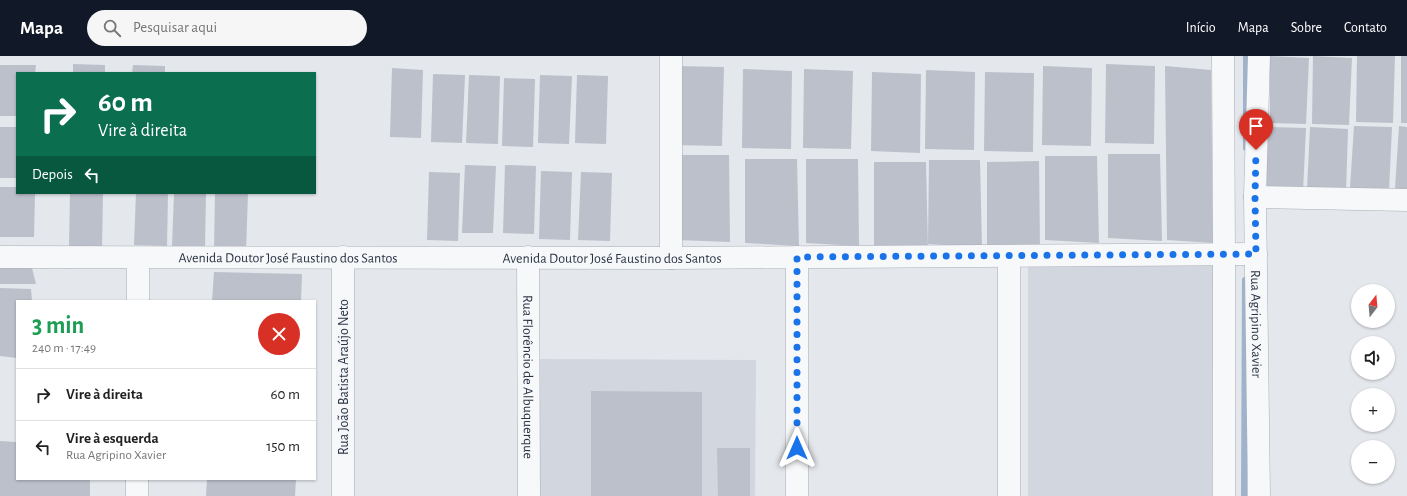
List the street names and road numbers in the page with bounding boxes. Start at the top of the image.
street label: Avenida Doutor José Faustino dos Santos [178,251,398,266]
street label: Avenida Doutor José Faustino dos Santos [502,252,722,266]
street label: Rua Agripino Xavier [1248,270,1263,379]
street label: Rua Florêncio de Albuquerque [520,295,535,459]
street label: Rua João Batista Araújo Neto [337,299,351,455]

